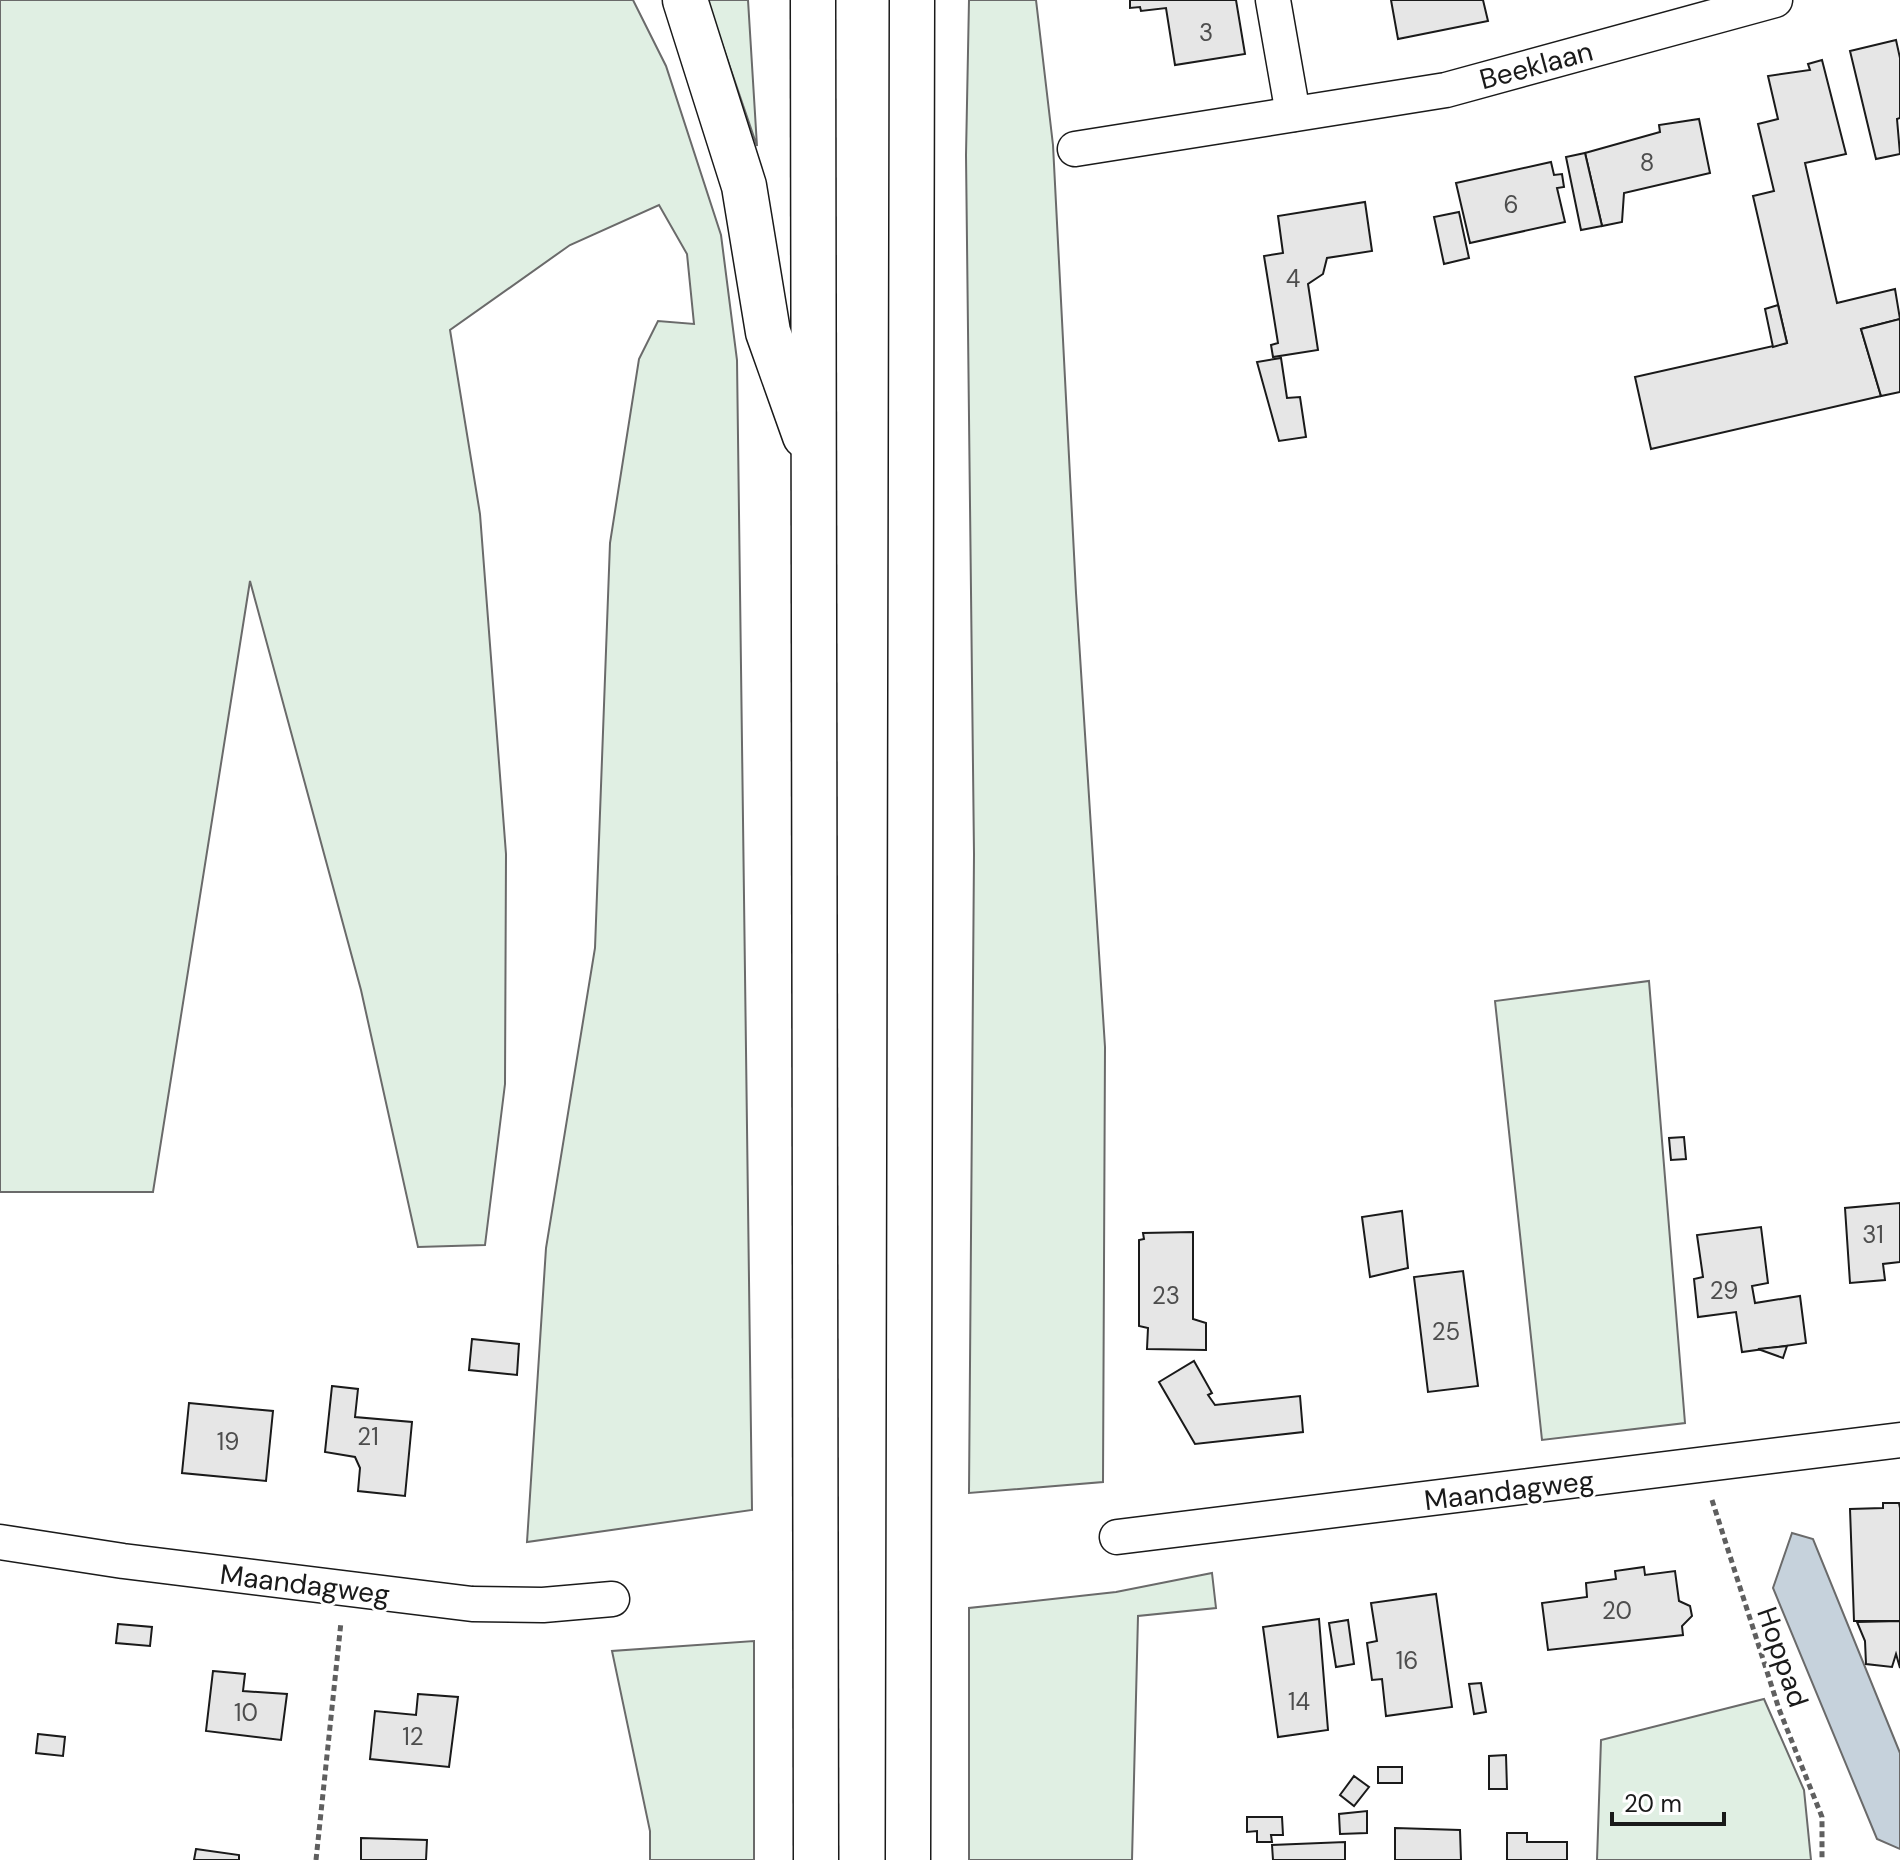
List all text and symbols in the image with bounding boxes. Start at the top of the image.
house number: 3 [1199,17,1213,48]
street label: Beeklaan [1476,33,1597,98]
house number: 8 [1640,147,1654,178]
house number: 6 [1503,189,1519,220]
house number: 4 [1286,263,1300,294]
house number: 31 [1862,1219,1884,1250]
house number: 29 [1710,1275,1738,1306]
house number: 23 [1152,1280,1180,1311]
house number: 25 [1432,1316,1460,1347]
house number: 21 [357,1421,379,1452]
house number: 19 [217,1426,239,1457]
street label: Maandagweg [1422,1462,1596,1519]
street label: Maandagweg [218,1556,392,1613]
house number: 20 [1602,1595,1632,1626]
street label: Hoppad [1748,1602,1817,1712]
house number: 16 [1396,1645,1418,1676]
house number: 14 [1288,1686,1310,1717]
house number: 10 [234,1697,258,1728]
house number: 12 [402,1721,424,1752]
scale bar [1612,1776,1724,1826]
text: 20 m [1624,1788,1682,1819]

